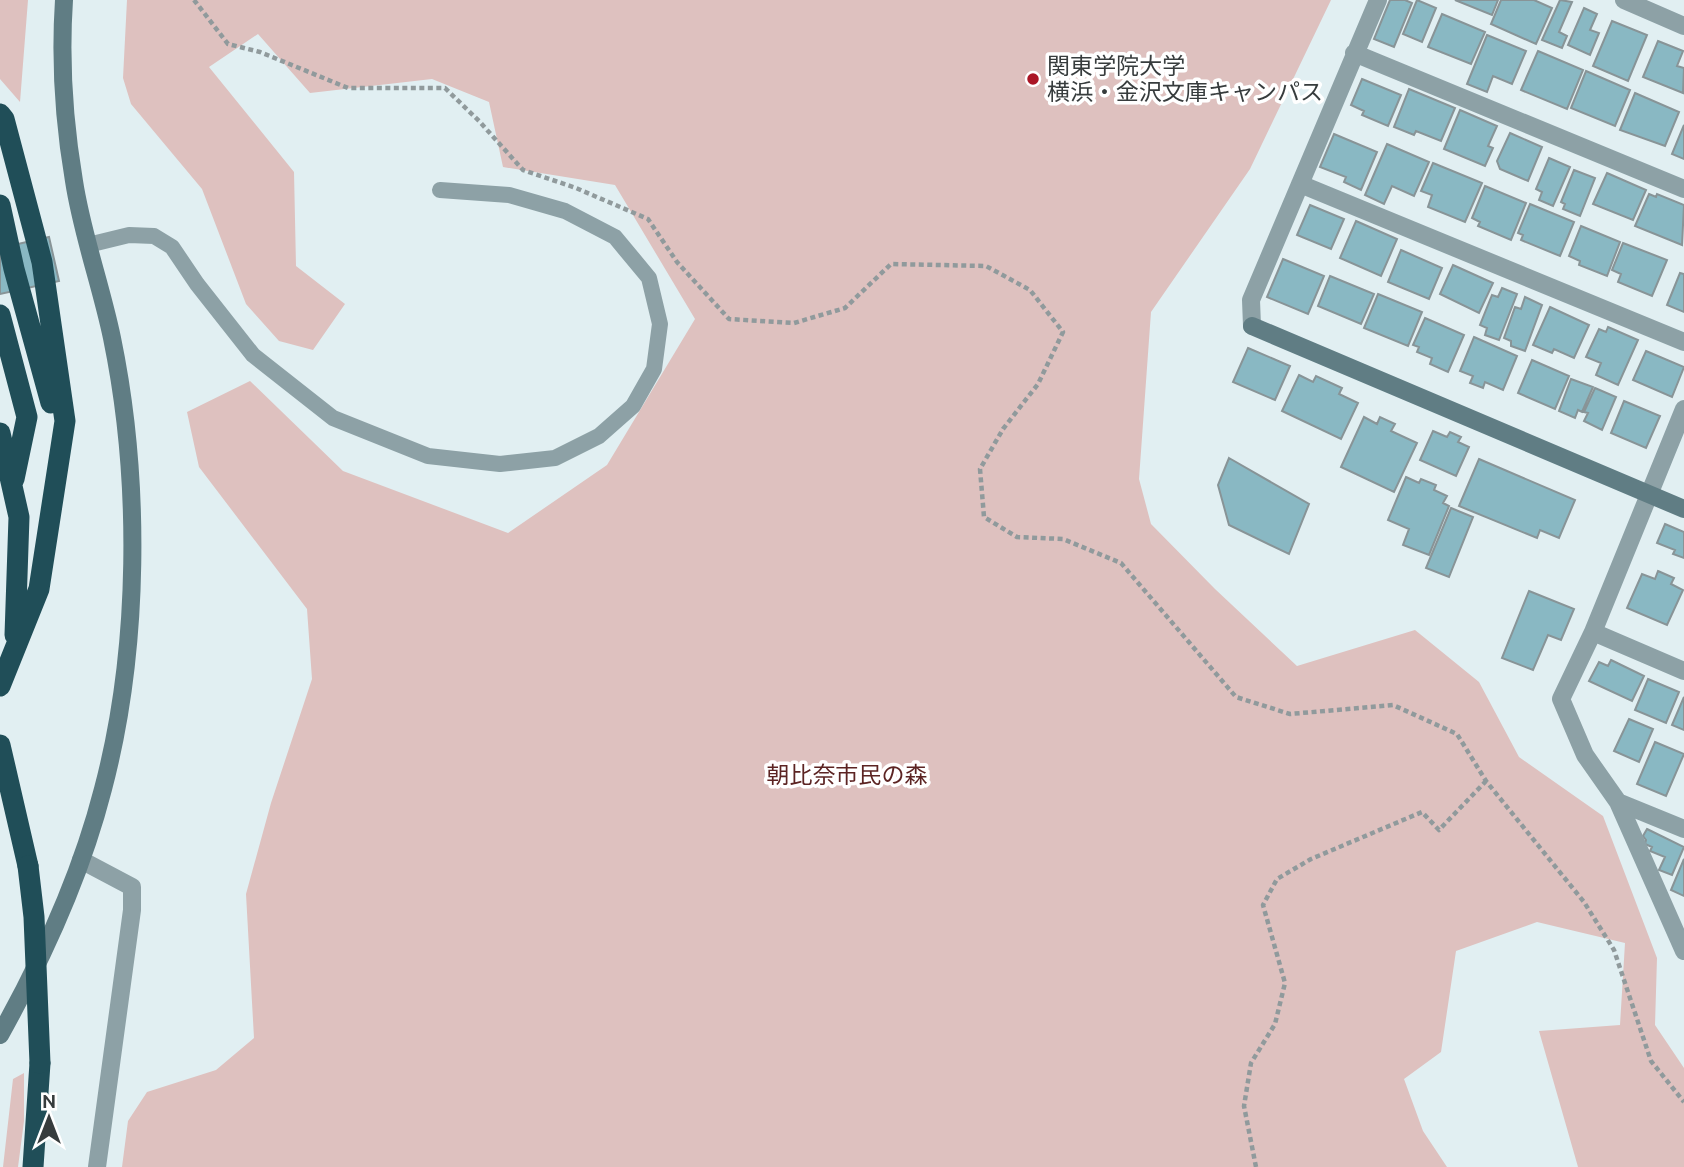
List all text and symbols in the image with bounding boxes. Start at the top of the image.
place label: 関東学院大学 横浜・金沢文庫キャンパス [1047,53,1323,104]
marker: 関東学院大学 横浜・金沢文庫キャンパス [1025,71,1041,87]
park label: 朝比奈市民の森 [767,762,928,787]
north arrow [14,1083,84,1153]
text: N [42,1090,56,1112]

